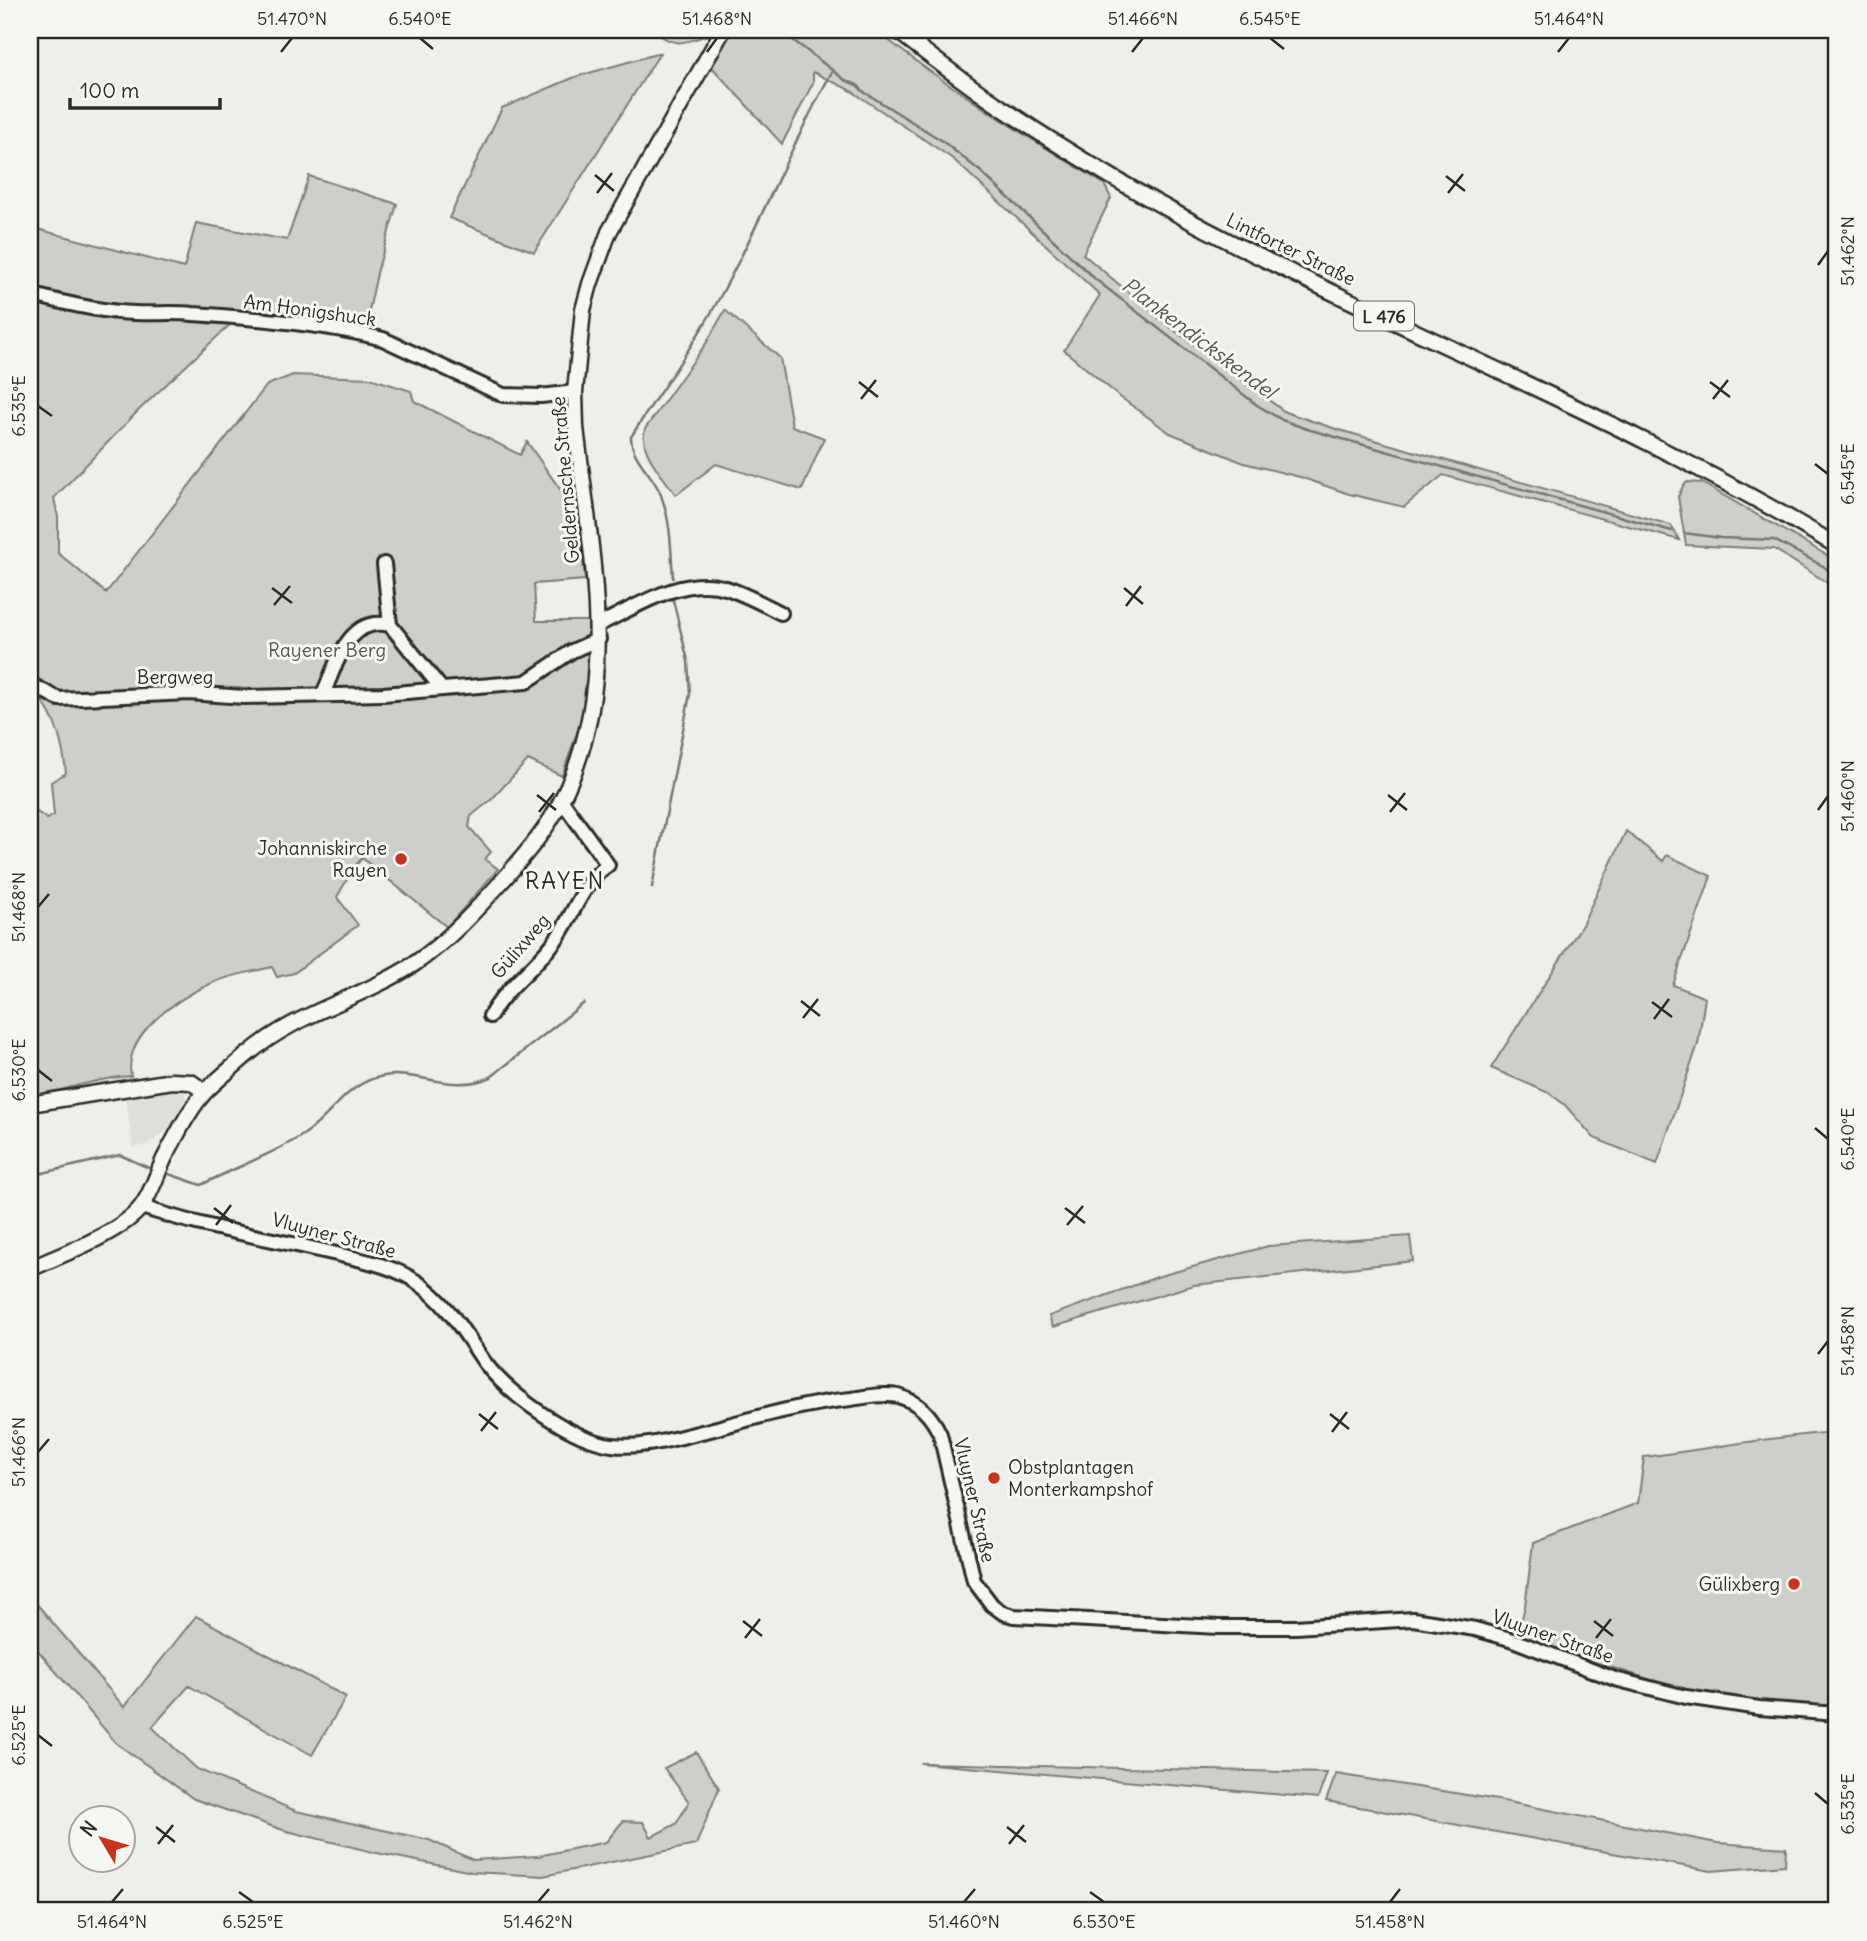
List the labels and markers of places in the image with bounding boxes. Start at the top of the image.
place label: Johanniskirche Rayen [258,836,387,882]
marker: Johanniskirche Rayen [393,851,409,867]
place label: Obstplantagen Monterkampshof [1008,1455,1154,1501]
marker: Obstplantagen Monterkampshof [986,1470,1002,1486]
place label: Gülixberg [1698,1572,1780,1596]
marker: Gülixberg [1786,1576,1802,1592]

